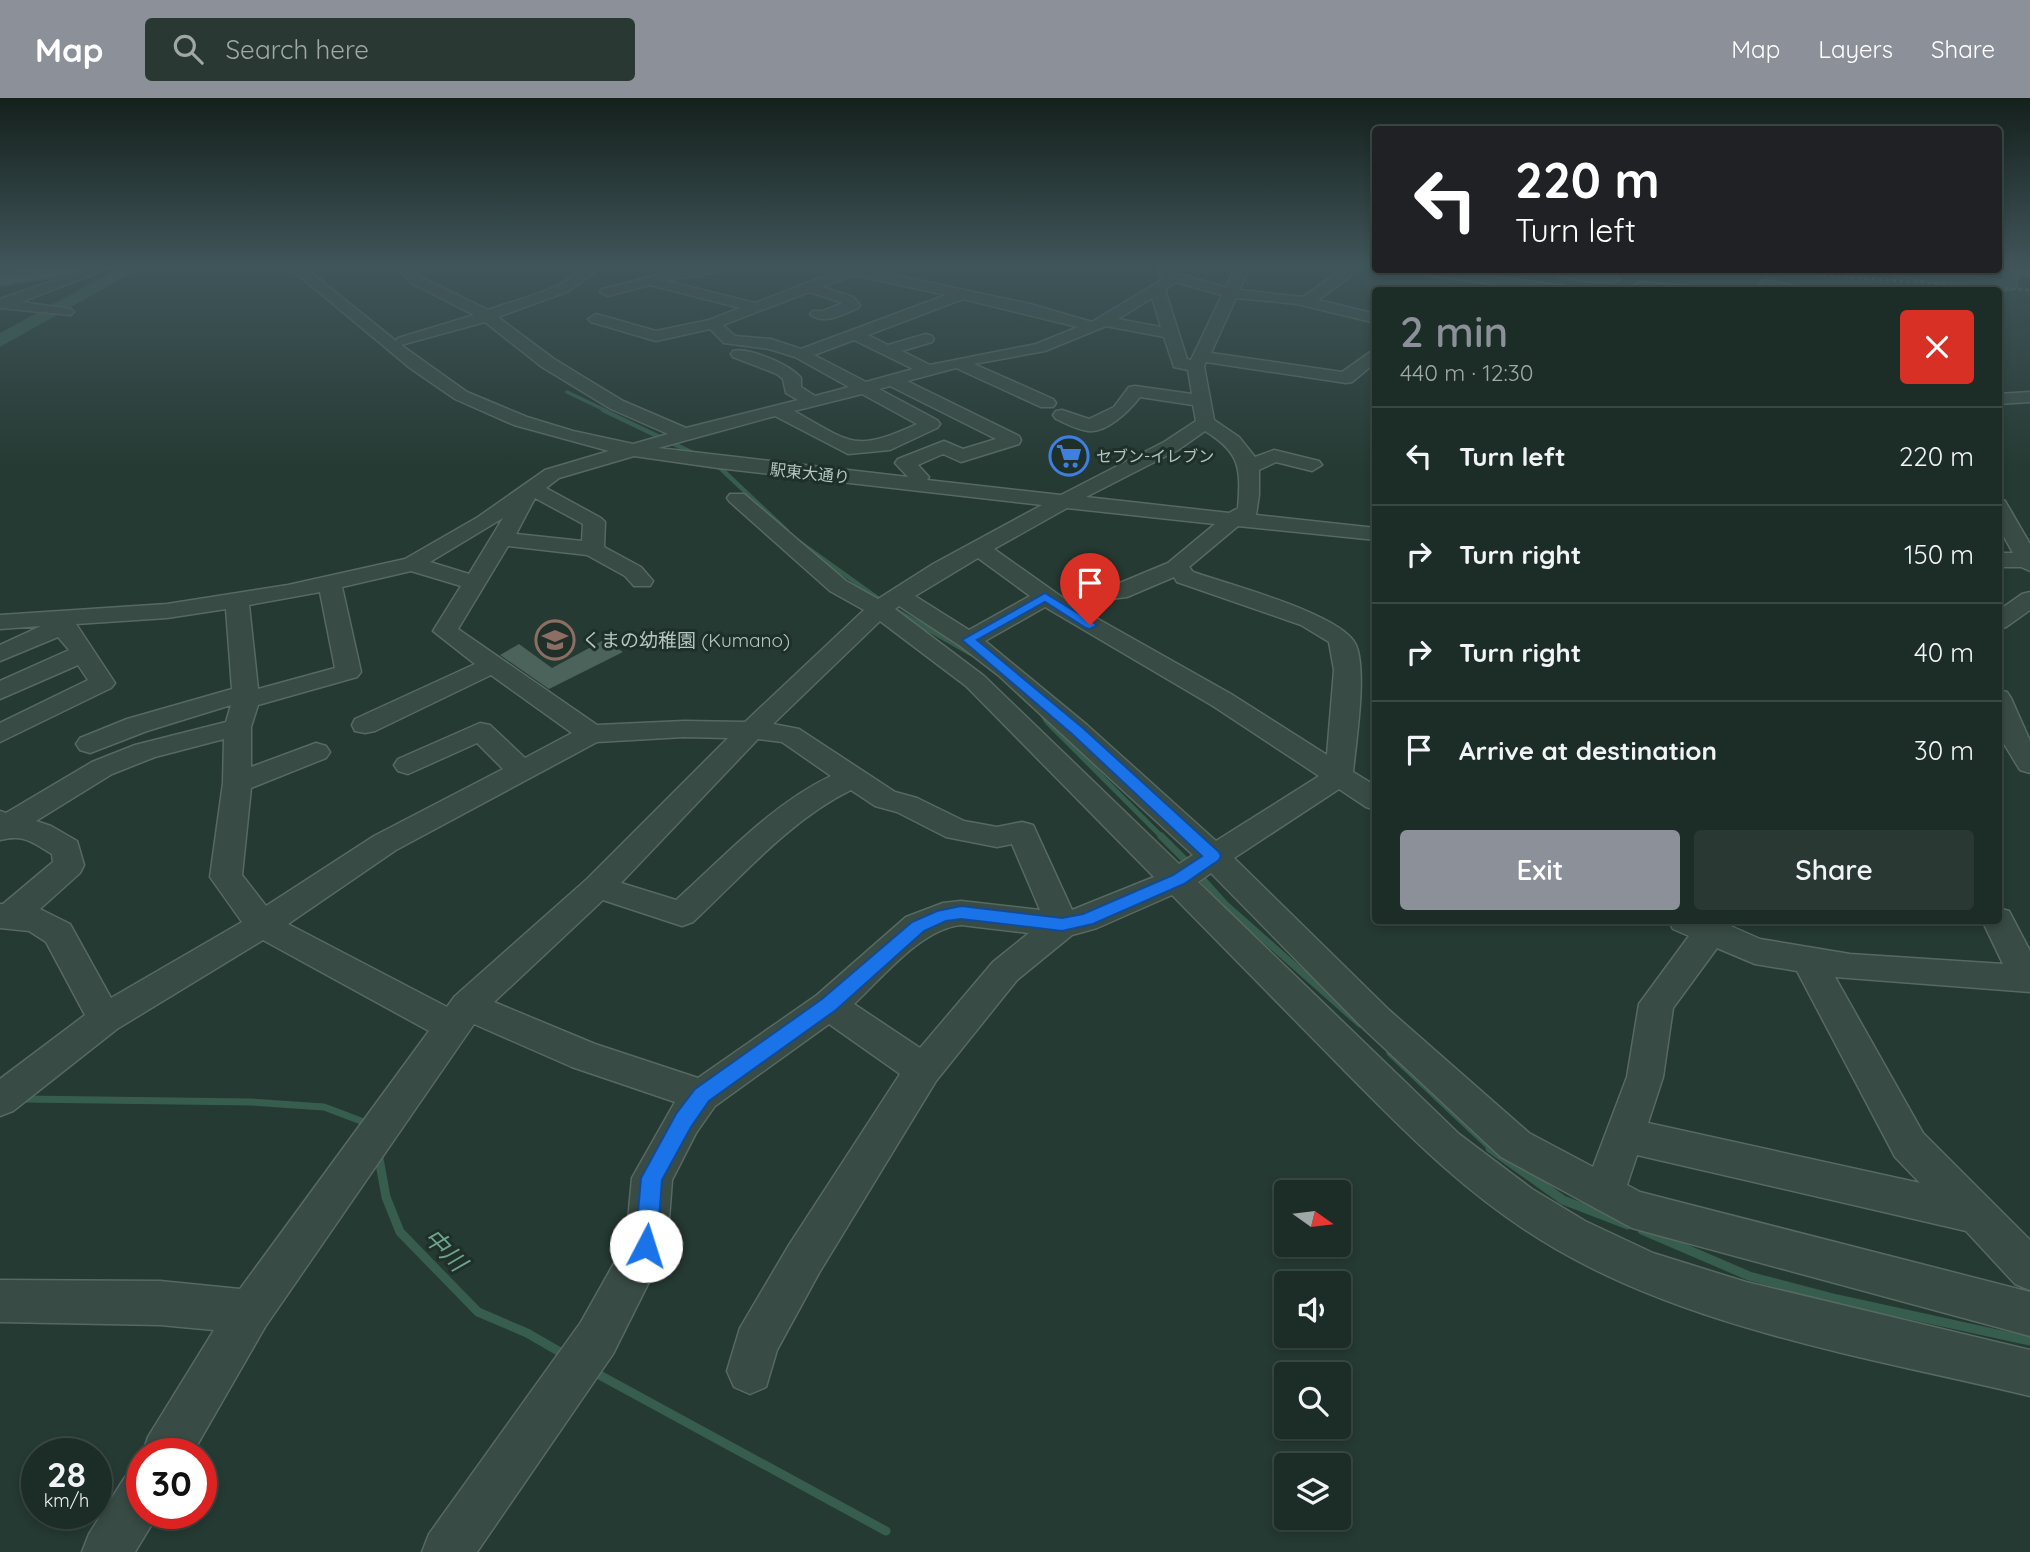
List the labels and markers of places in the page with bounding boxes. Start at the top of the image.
supermarket icon: セブン-イレブン [1048,435,1090,477]
place label: セブン-イレブン [1096,446,1214,466]
pin [1060,553,1120,625]
school or university icon: くまの幼稚園 (Kumano) [534,619,576,661]
place label: くまの幼稚園 (Kumano) [582,628,790,652]

